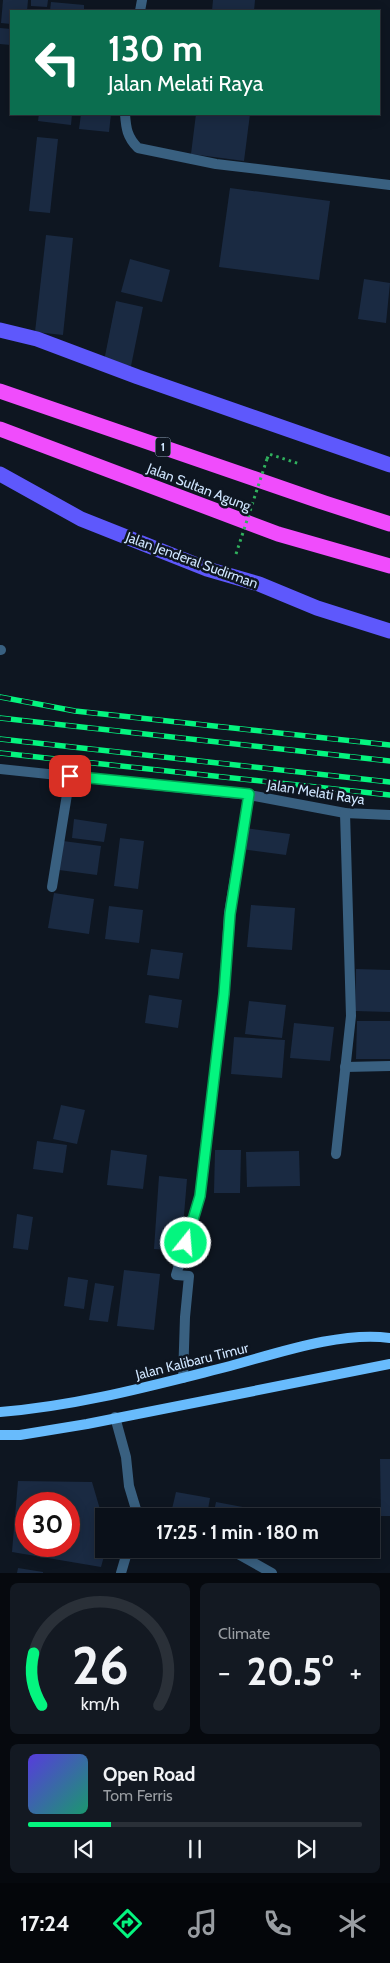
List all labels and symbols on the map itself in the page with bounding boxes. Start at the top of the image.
road number: 1 [156,438,170,457]
street label: Jalan Sultan Agung [144,459,254,515]
street label: Jalan Jenderal Sudirman [122,527,261,592]
pin [49,755,91,797]
street label: Jalan Melati Raya [265,775,366,809]
position arrow [159,1216,211,1268]
street label: Jalan Kalibaru Timur [133,1338,251,1384]
speed limit sign: 30 [15,1492,80,1557]

